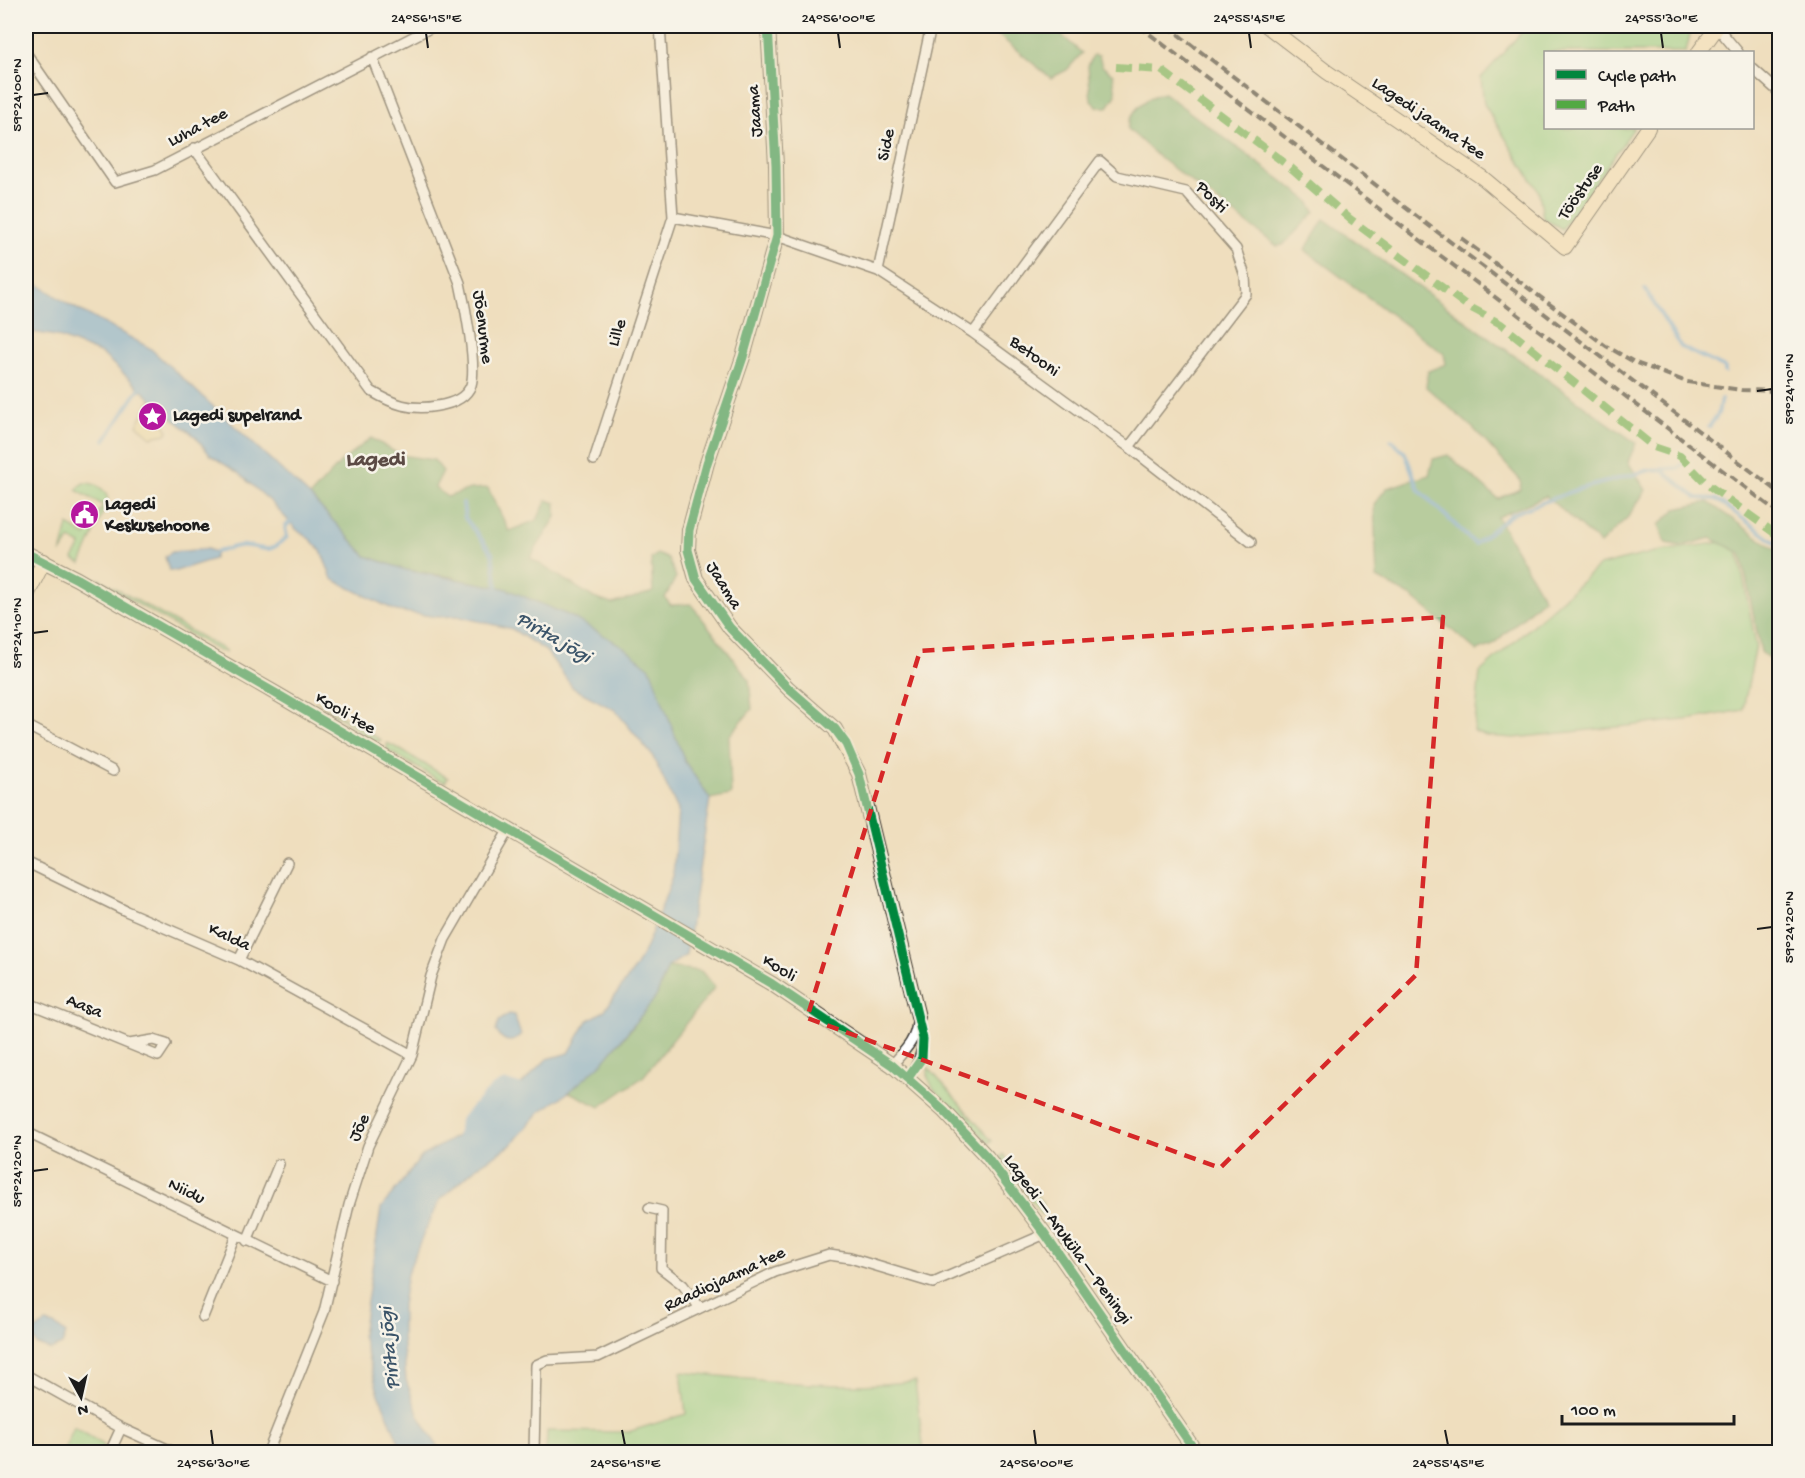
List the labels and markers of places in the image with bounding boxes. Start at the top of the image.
place icon: Lagedi supelrand [136,400,168,432]
place label: Lagedi supelrand [173,406,303,427]
place label: Lagedi Keskusehoone [104,495,210,537]
public building icon: Lagedi Keskusehoone [68,499,100,531]

